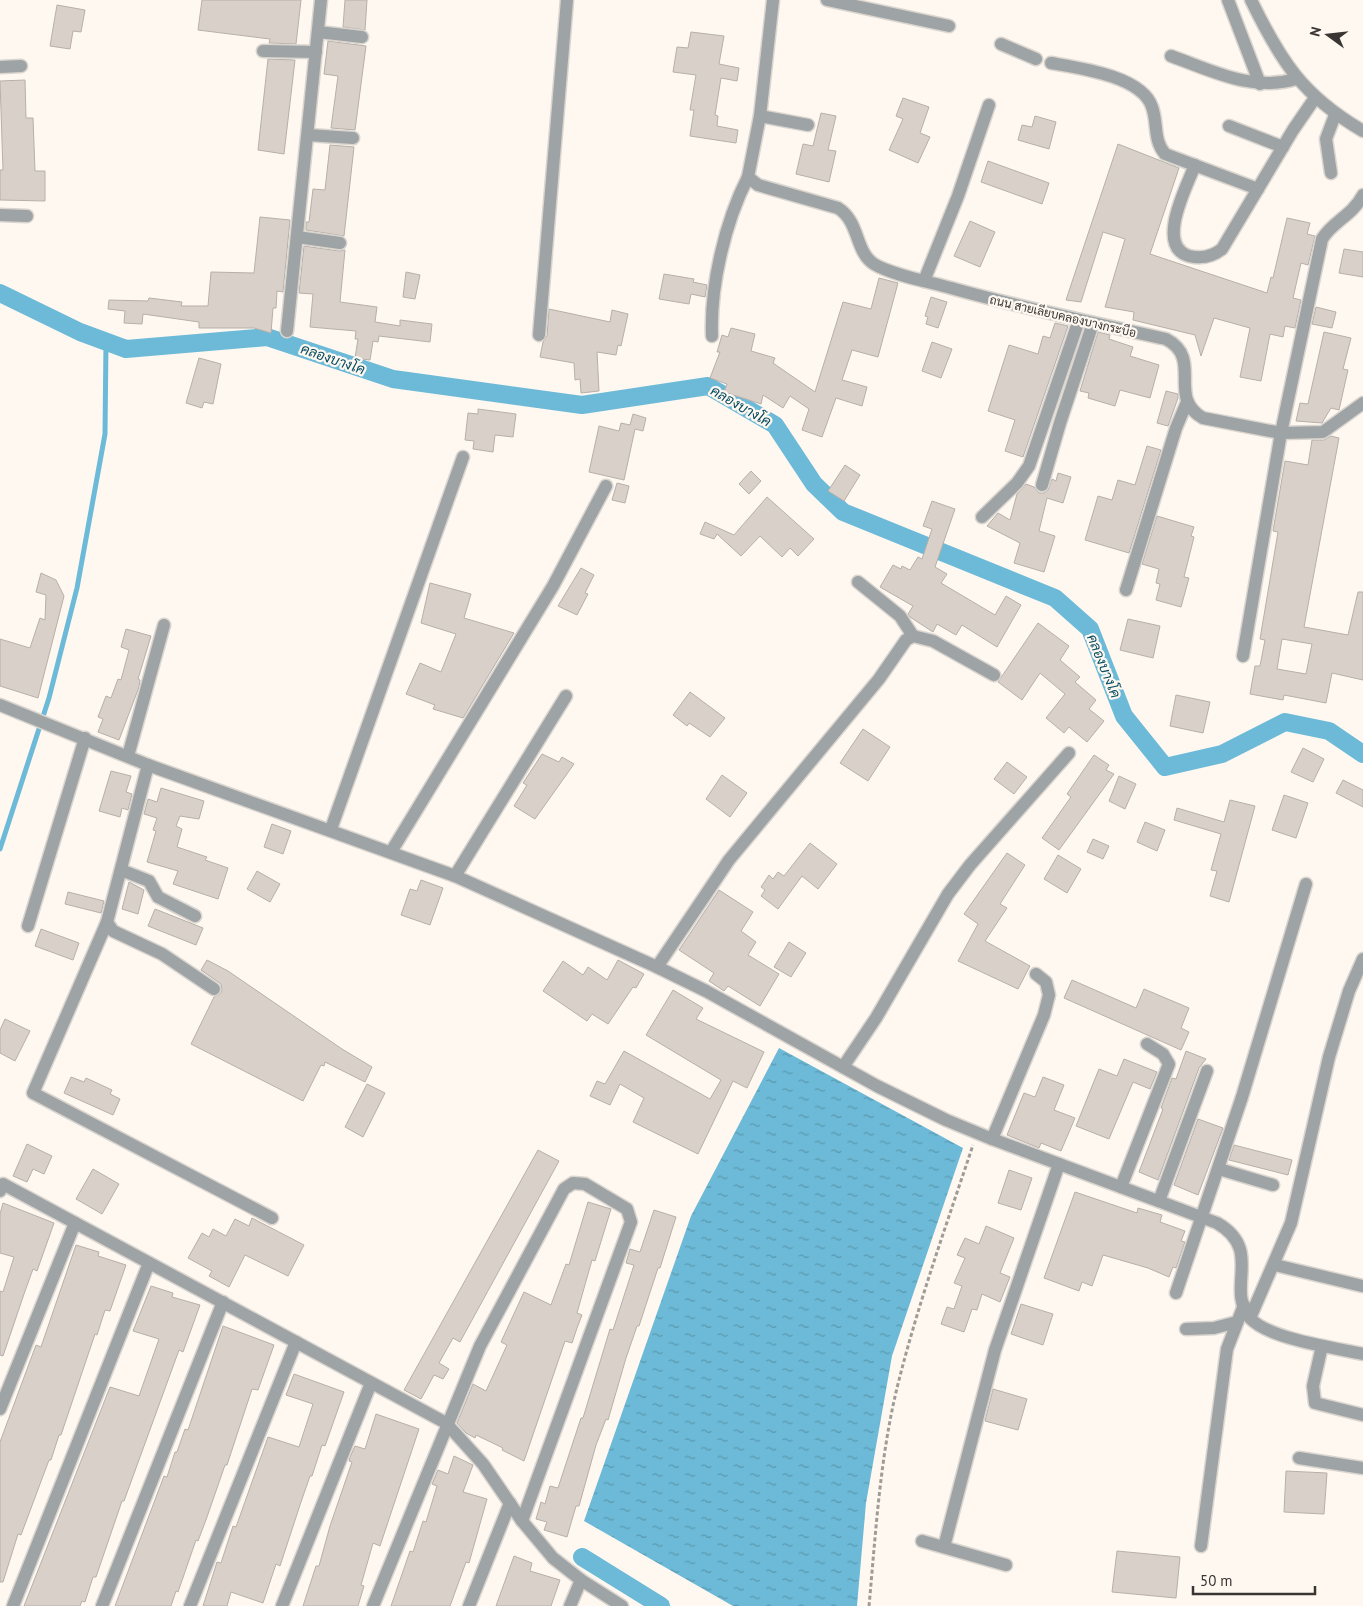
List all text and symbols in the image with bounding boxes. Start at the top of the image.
north arrow [1303,10,1353,60]
text: N [1306,25,1325,38]
street label: ถนน สายเลียบคลองบางกระบือ [988,292,1138,340]
water label: คลองบางโค [298,340,368,378]
water label: คลองบางโค [707,381,775,431]
water label: คลองบางโค [1083,632,1125,700]
scale bar [1193,1564,1316,1596]
text: 50 m [1200,1571,1233,1590]

